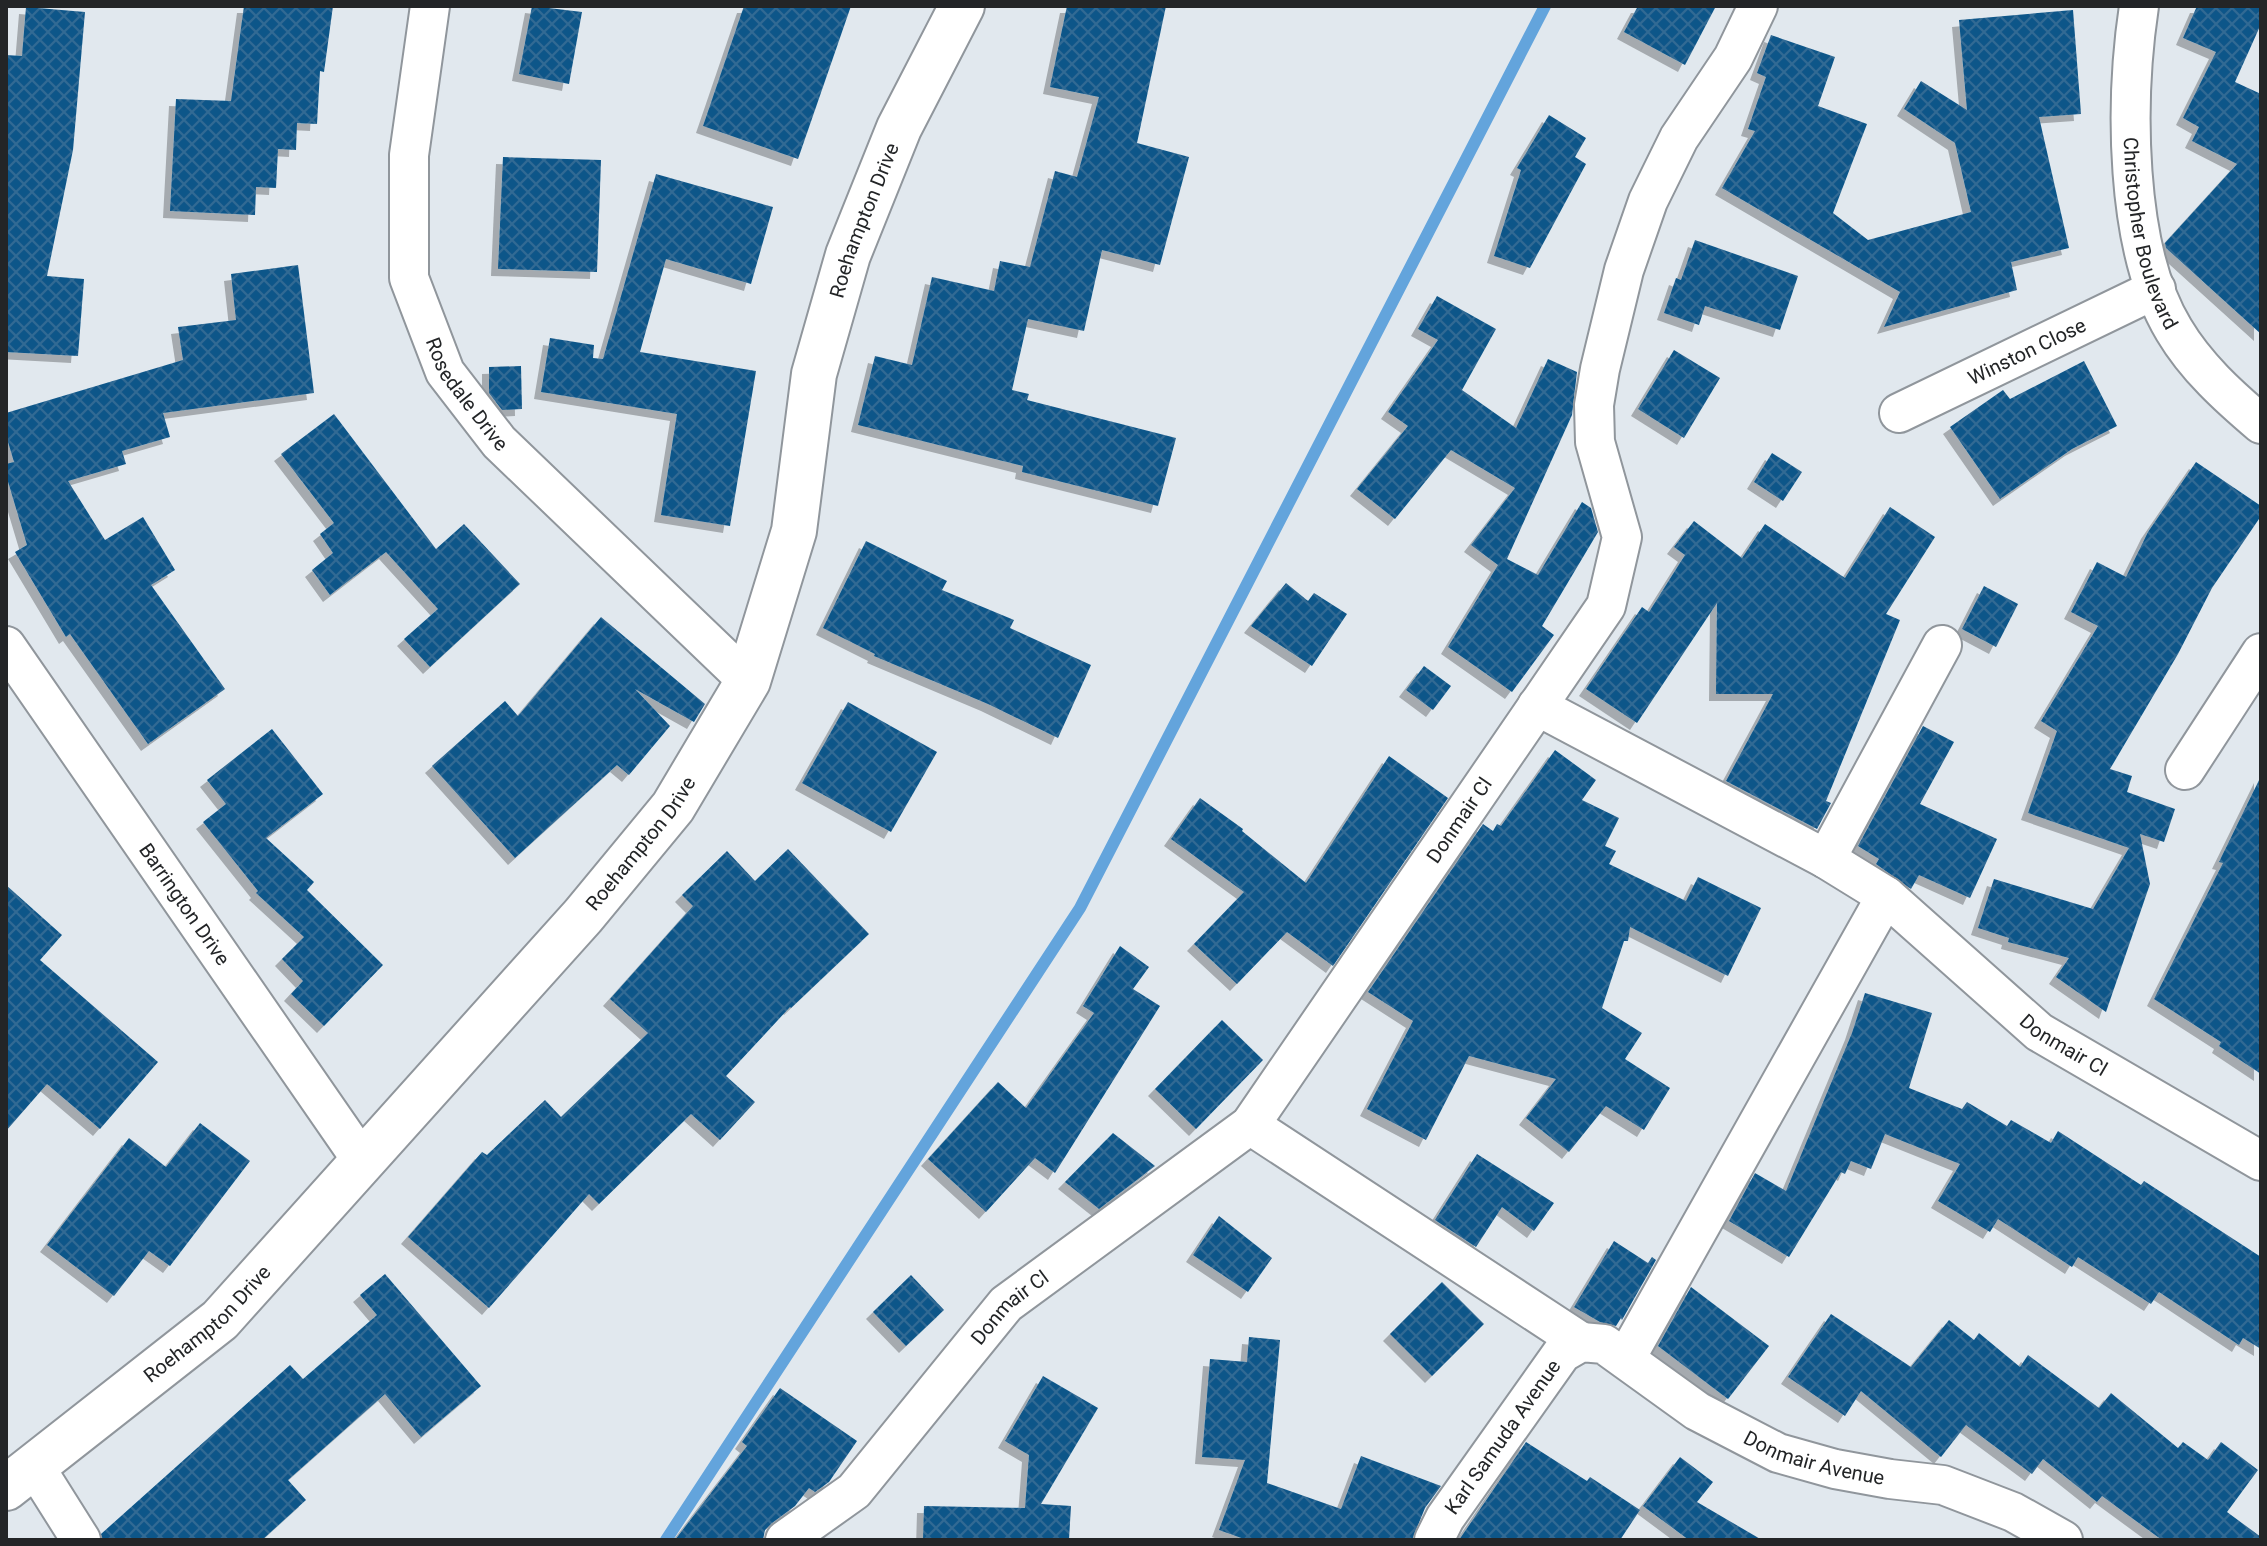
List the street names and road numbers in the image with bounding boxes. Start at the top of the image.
street label: Christopher Boulevard [2119,137,2183,334]
street label: Roehampton Drive [824,139,904,301]
street label: Winston Close [1964,313,2090,390]
street label: Rosedale Drive [421,334,513,456]
street label: Roehampton Drive [581,772,700,915]
street label: Donmair Cl [1421,773,1497,867]
street label: Barrington Drive [134,839,235,970]
street label: Donmair Cl [2015,1009,2112,1081]
street label: Roehampton Drive [139,1260,276,1387]
street label: Donmair Cl [966,1265,1053,1350]
street label: Karl Samuda Avenue [1439,1355,1565,1519]
street label: Donmair Avenue [1740,1425,1886,1490]

